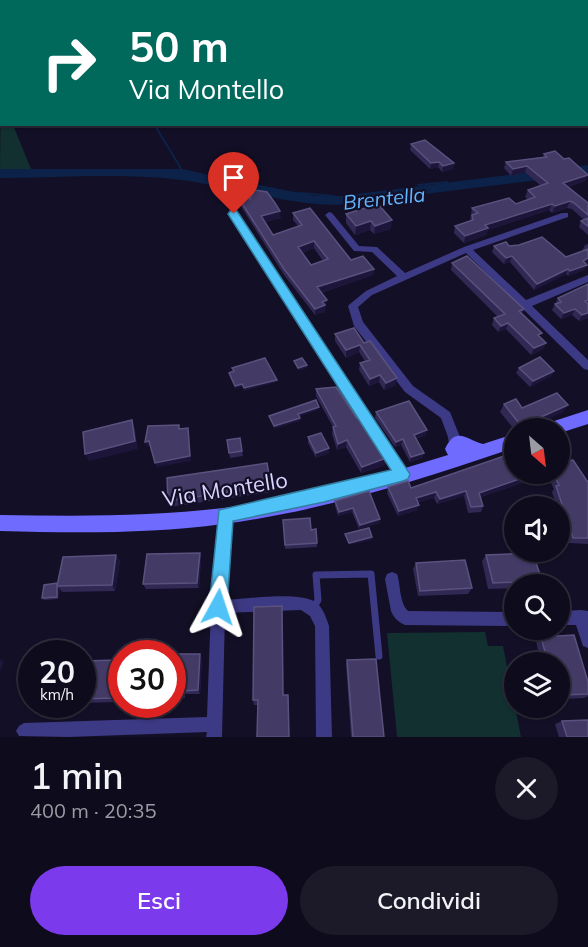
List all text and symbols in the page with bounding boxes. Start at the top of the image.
text: 50 m [129,20,229,73]
icon: right [30,24,108,102]
text: Via Montello [129,72,284,106]
pin [208,152,259,214]
icon: arrive [217,161,250,194]
water label: Brentella [342,181,426,215]
north arrow [504,418,570,484]
map controls [504,418,570,718]
street label: Via Montello [160,465,290,513]
button: sound [504,496,570,562]
button: search [504,574,570,640]
position arrow [186,575,250,639]
speed limit sign: 30 [108,640,186,718]
button: layers [504,652,570,718]
text: 20 [39,653,75,691]
text: km/h [40,685,74,704]
text: 1 min [30,753,124,798]
button: close [495,757,558,820]
text: 400 m · 20:35 [30,798,156,823]
button: Esci [30,866,288,935]
button: Condividi [300,866,558,935]

